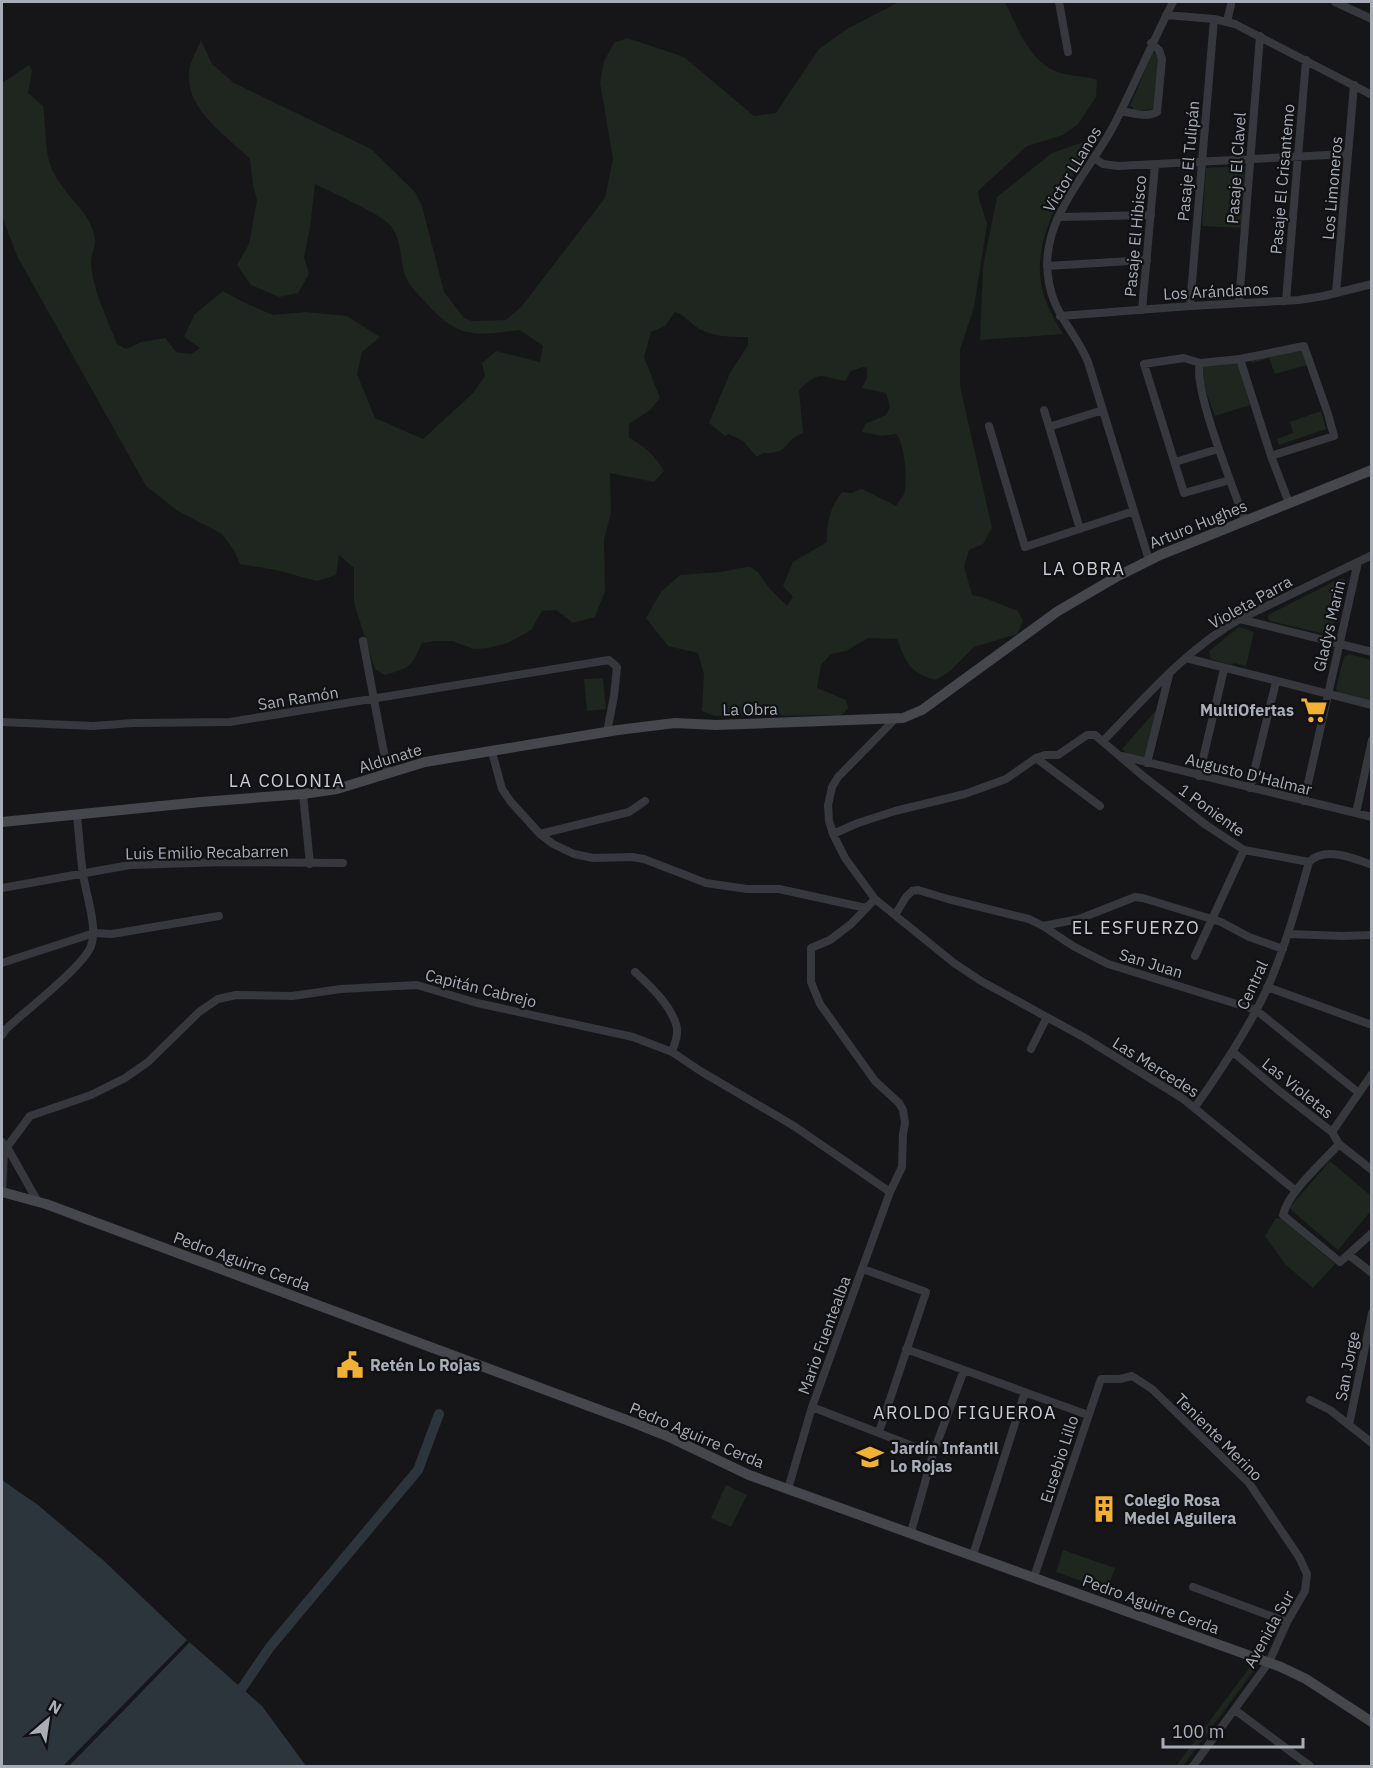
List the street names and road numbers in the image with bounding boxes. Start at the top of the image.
street label: Pasaje El Tulipán [1173,100,1203,222]
street label: Pasaje El Crisantemo [1265,103,1299,255]
street label: Pasaje El Clavel [1222,111,1250,225]
street label: Victor LLanos [1039,123,1105,215]
street label: Los Limoneros [1318,135,1346,241]
street label: Pasaje El Hibisco [1120,174,1150,298]
street label: Los Arándanos [1163,278,1269,304]
street label: Arturo Hughes [1146,495,1250,553]
street label: Violeta Parra [1205,571,1296,633]
street label: Gladys Marin [1309,578,1349,674]
street label: San Ramón [256,682,340,714]
street label: La Obra [722,699,778,719]
street label: Aldunate [356,739,424,777]
street label: Augusto D'Halmar [1184,749,1315,799]
street label: 1 Poniente [1175,779,1249,841]
street label: Luis Emilio Recabarren [125,841,289,863]
street label: San Juan [1117,944,1185,982]
street label: Central [1232,957,1272,1013]
street label: Capitán Cabrejo [423,964,539,1012]
street label: Las Mercedes [1109,1032,1203,1102]
street label: Las Violetas [1258,1053,1338,1123]
street label: Pedro Aguirre Cerda [171,1227,314,1295]
street label: Mario Fuentealba [793,1273,855,1397]
street label: San Jorge [1330,1329,1364,1402]
street label: Teniente Merino [1171,1389,1267,1485]
street label: Pedro Aguirre Cerda [627,1398,768,1473]
street label: Eusebio Lillo [1035,1413,1083,1505]
street label: Pedro Aguirre Cerda [1080,1570,1223,1638]
street label: Avenida Sur [1240,1587,1299,1671]

